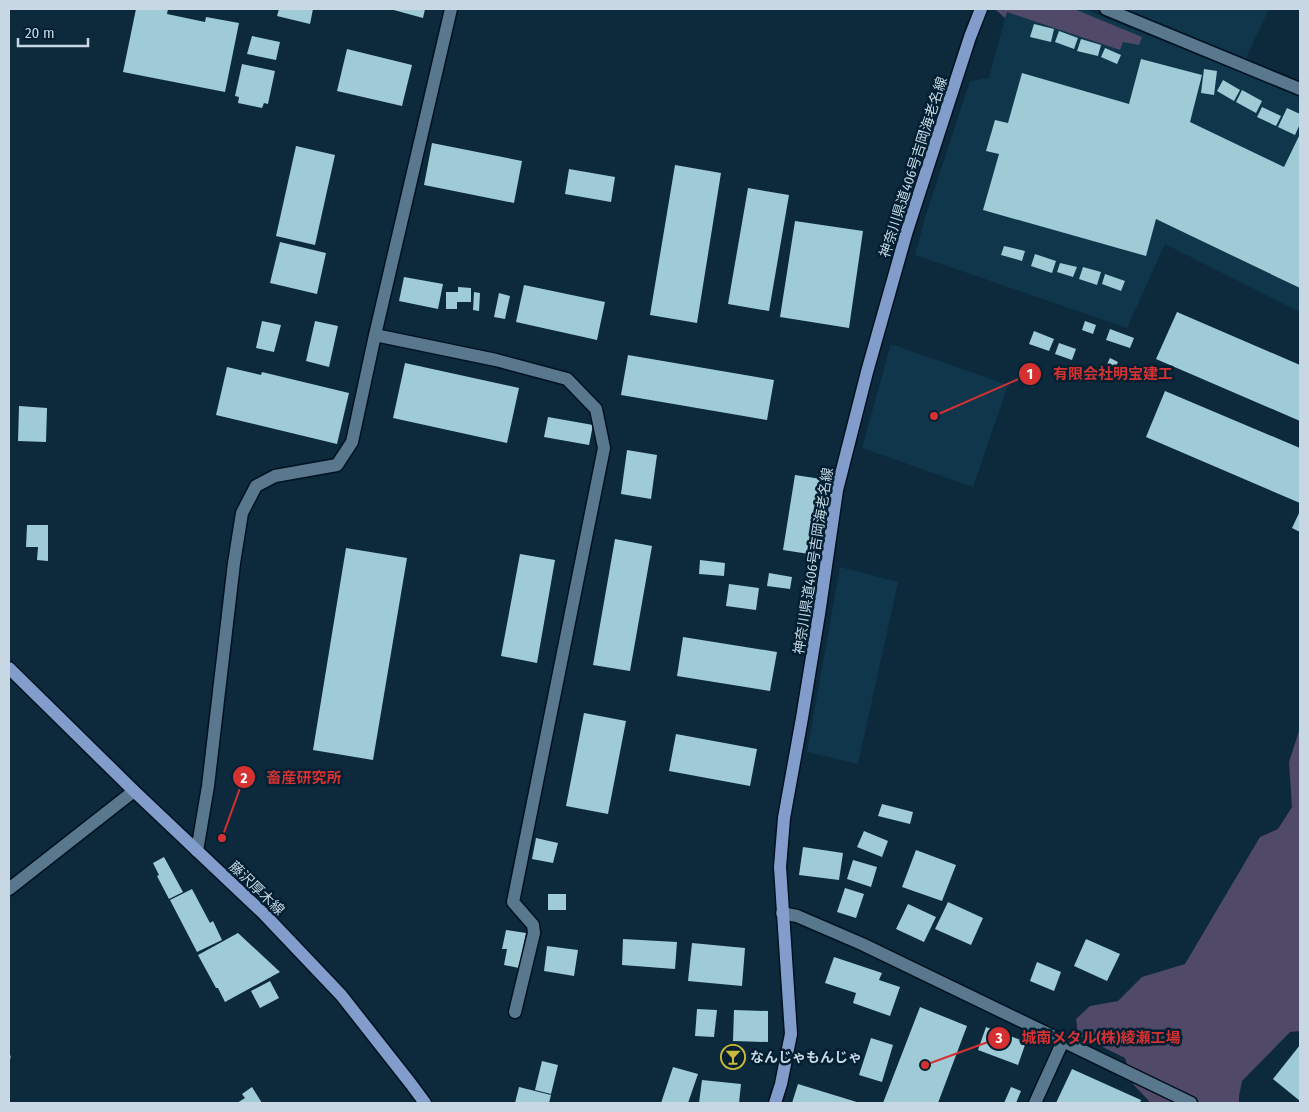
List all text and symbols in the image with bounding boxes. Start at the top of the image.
scale bar [18,15,88,47]
text: 20 m [25,24,55,42]
street label: 神奈川県道406号吉岡海老名線 [876,75,951,260]
callout: 有限会社明宝建工 [1018,359,1183,389]
text: 1 [1027,365,1033,383]
text: 有限会社明宝建工 [1053,365,1173,383]
street label: 神奈川県道406号吉岡海老名線 [790,466,837,656]
callout: 畜産研究所 [231,762,351,792]
text: 2 [240,769,248,787]
text: 畜産研究所 [266,769,342,787]
street label: 藤沢厚木線 [226,858,288,919]
callout: 城南メタル(株)綾瀬工場 [986,1023,1190,1053]
text: 3 [994,1029,1003,1047]
text: 城南メタル(株)綾瀬工場 [1021,1029,1181,1047]
bar icon: なんじゃもんじゃ [720,1044,746,1070]
place label: なんじゃもんじゃ [750,1049,862,1066]

